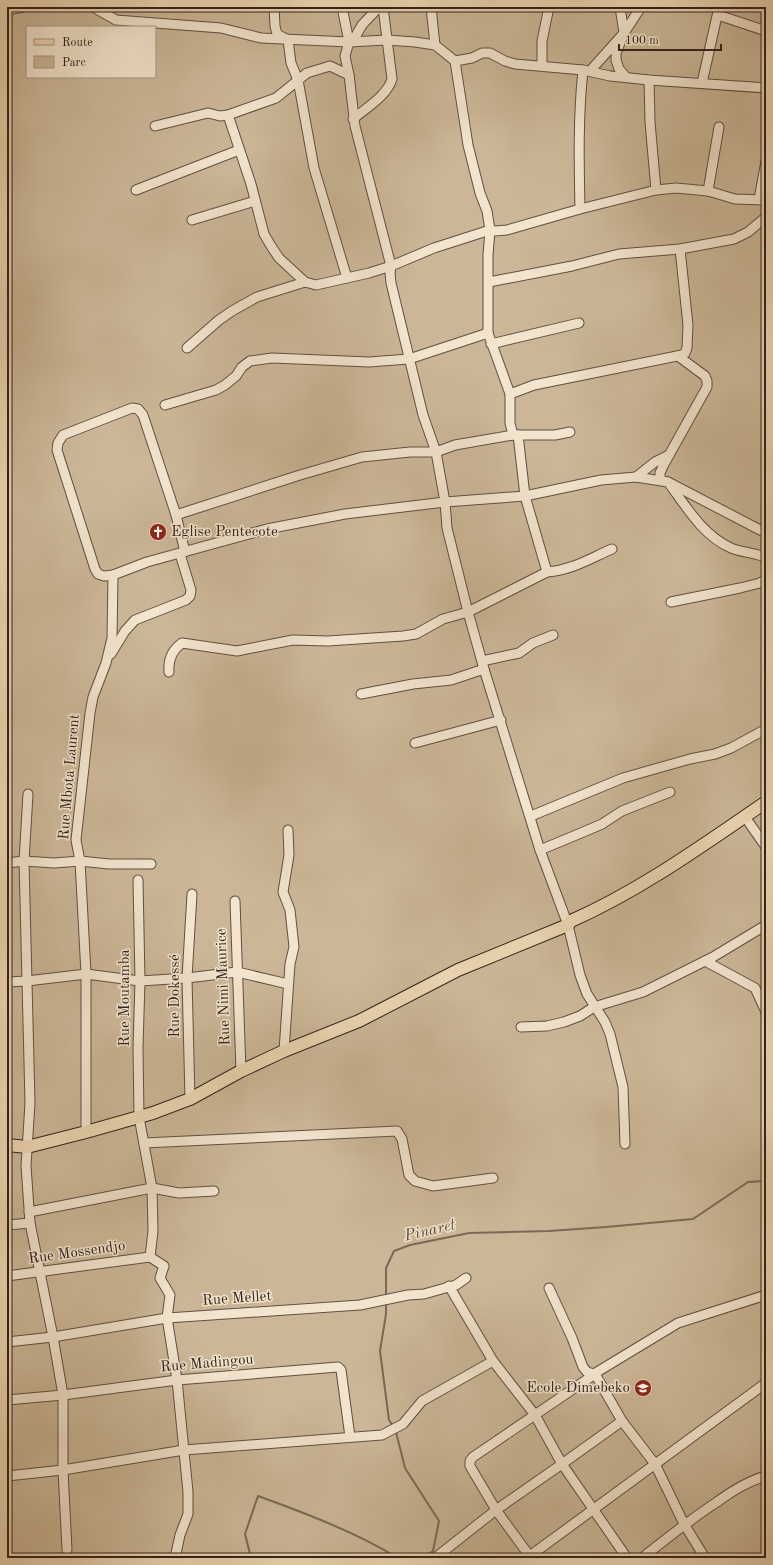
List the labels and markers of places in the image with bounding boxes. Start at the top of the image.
church icon: Eglise Pentecote [148,522,168,542]
place label: Eglise Pentecote [171,525,278,540]
school or university icon: Ecole Dimebeko [633,1378,653,1398]
place label: Ecole Dimebeko [526,1381,630,1396]

